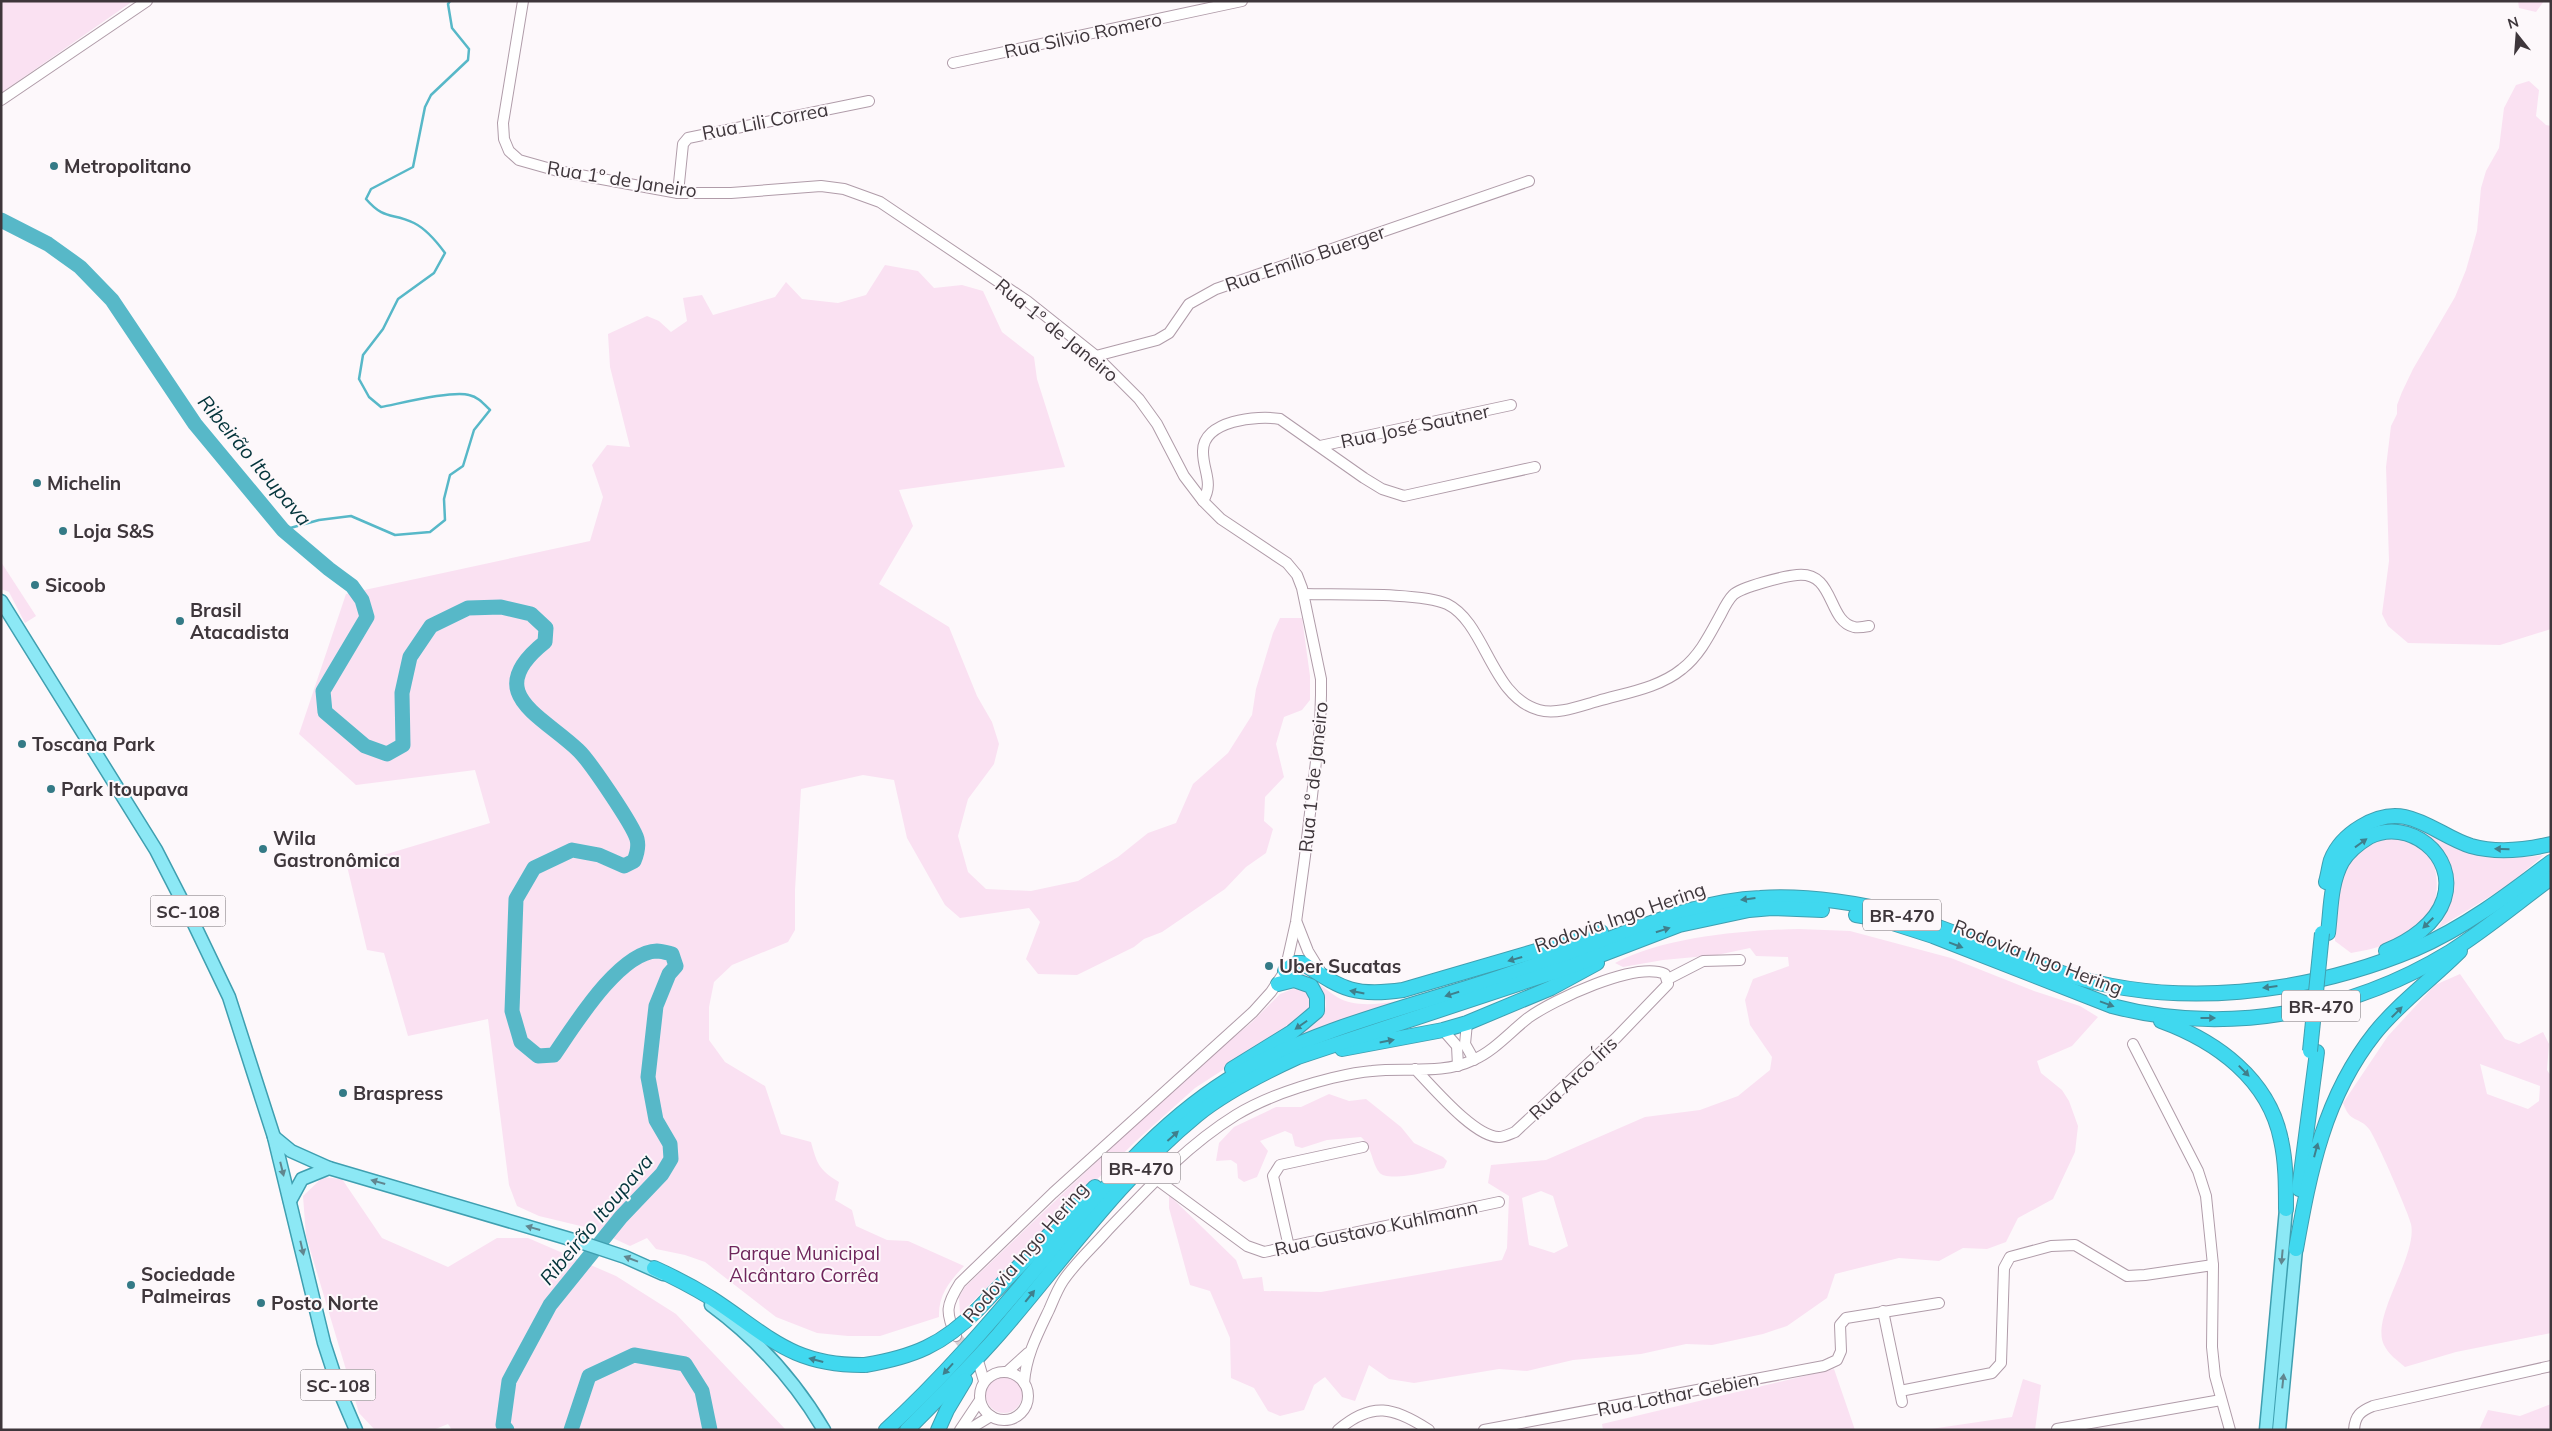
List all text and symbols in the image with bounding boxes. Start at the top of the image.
street label: Rua Silvio Romero [1002,7,1164,63]
north arrow [2492,10,2542,60]
text: N [2506,12,2521,33]
street label: Rua Lili Correa [700,97,830,145]
place label: Metropolitano [64,154,191,178]
street label: Rua 1º de Janeiro [545,155,699,203]
marker: Metropolitano [48,160,60,172]
street label: Rua Emílio Buerger [1222,219,1388,297]
street label: Rua 1º de Janeiro [991,273,1123,387]
water label: Ribeirão Itoupava [193,389,317,531]
street label: Rua José Sautner [1338,398,1492,453]
place label: Michelin [47,471,121,495]
marker: Michelin [31,477,43,489]
place label: Loja S&S [73,519,154,543]
marker: Loja S&S [57,525,69,537]
place label: Sicoob [45,573,106,597]
marker: Sicoob [29,579,41,591]
place label: Brasil Atacadista [190,598,289,644]
marker: Brasil Atacadista [174,615,186,627]
street label: Rua 1º de Janeiro [1293,701,1333,853]
place label: Toscana Park [32,732,155,756]
marker: Toscana Park [16,738,28,750]
place label: Park Itoupava [61,777,189,801]
marker: Park Itoupava [45,783,57,795]
place label: Wila Gastronômica [273,826,400,872]
one-way arrow [2354,837,2367,848]
marker: Wila Gastronômica [257,843,269,855]
one-way arrow [2494,845,2510,853]
street label: Rodovia Ingo Hering [1531,877,1709,957]
one-way arrow [1739,895,1755,903]
road number: SC-108 [150,896,226,926]
road number: BR-470 [1863,900,1941,930]
street label: Rodovia Ingo Hering [1950,914,2126,1000]
one-way arrow [2422,917,2434,929]
one-way arrow [1656,926,1671,934]
one-way arrow [1949,941,1964,949]
place label: Uber Sucatas [1279,954,1401,978]
one-way arrow [1507,955,1522,963]
marker: Uber Sucatas [1263,960,1275,972]
one-way arrow [2262,983,2278,991]
one-way arrow [1348,987,1364,995]
one-way arrow [1444,990,1459,998]
road number: BR-470 [2282,990,2360,1021]
one-way arrow [2100,1001,2115,1008]
one-way arrow [2391,1006,2403,1018]
one-way arrow [2200,1014,2216,1022]
one-way arrow [1295,1020,1308,1030]
street label: Rua Arco Íris [1524,1031,1622,1125]
one-way arrow [1379,1037,1394,1045]
one-way arrow [2238,1065,2250,1077]
place label: Braspress [353,1081,443,1105]
marker: Braspress [337,1087,349,1099]
one-way arrow [1167,1130,1179,1142]
one-way arrow [2312,1143,2320,1158]
water label: Ribeirão Itoupava [534,1148,658,1290]
road number: BR-470 [1102,1152,1180,1184]
one-way arrow [278,1161,286,1176]
one-way arrow [370,1177,385,1185]
street label: Rodovia Ingo Hering [957,1177,1093,1327]
street label: Rua Gustavo Kuhlmann [1272,1195,1480,1261]
one-way arrow [526,1224,541,1232]
one-way arrow [298,1241,306,1256]
park label: Parque Municipal Alcântaro Corrêa [728,1241,880,1287]
one-way arrow [2278,1249,2286,1265]
one-way arrow [624,1255,639,1262]
place label: Sociedade Palmeiras [141,1262,235,1308]
marker: Sociedade Palmeiras [125,1279,137,1291]
one-way arrow [1024,1290,1035,1303]
place label: Posto Norte [271,1291,379,1315]
marker: Posto Norte [255,1297,267,1309]
one-way arrow [809,1356,824,1364]
one-way arrow [942,1363,954,1375]
street label: Rua Lothar Gebien [1595,1367,1761,1421]
road number: SC-108 [300,1370,376,1400]
one-way arrow [2280,1373,2288,1389]

